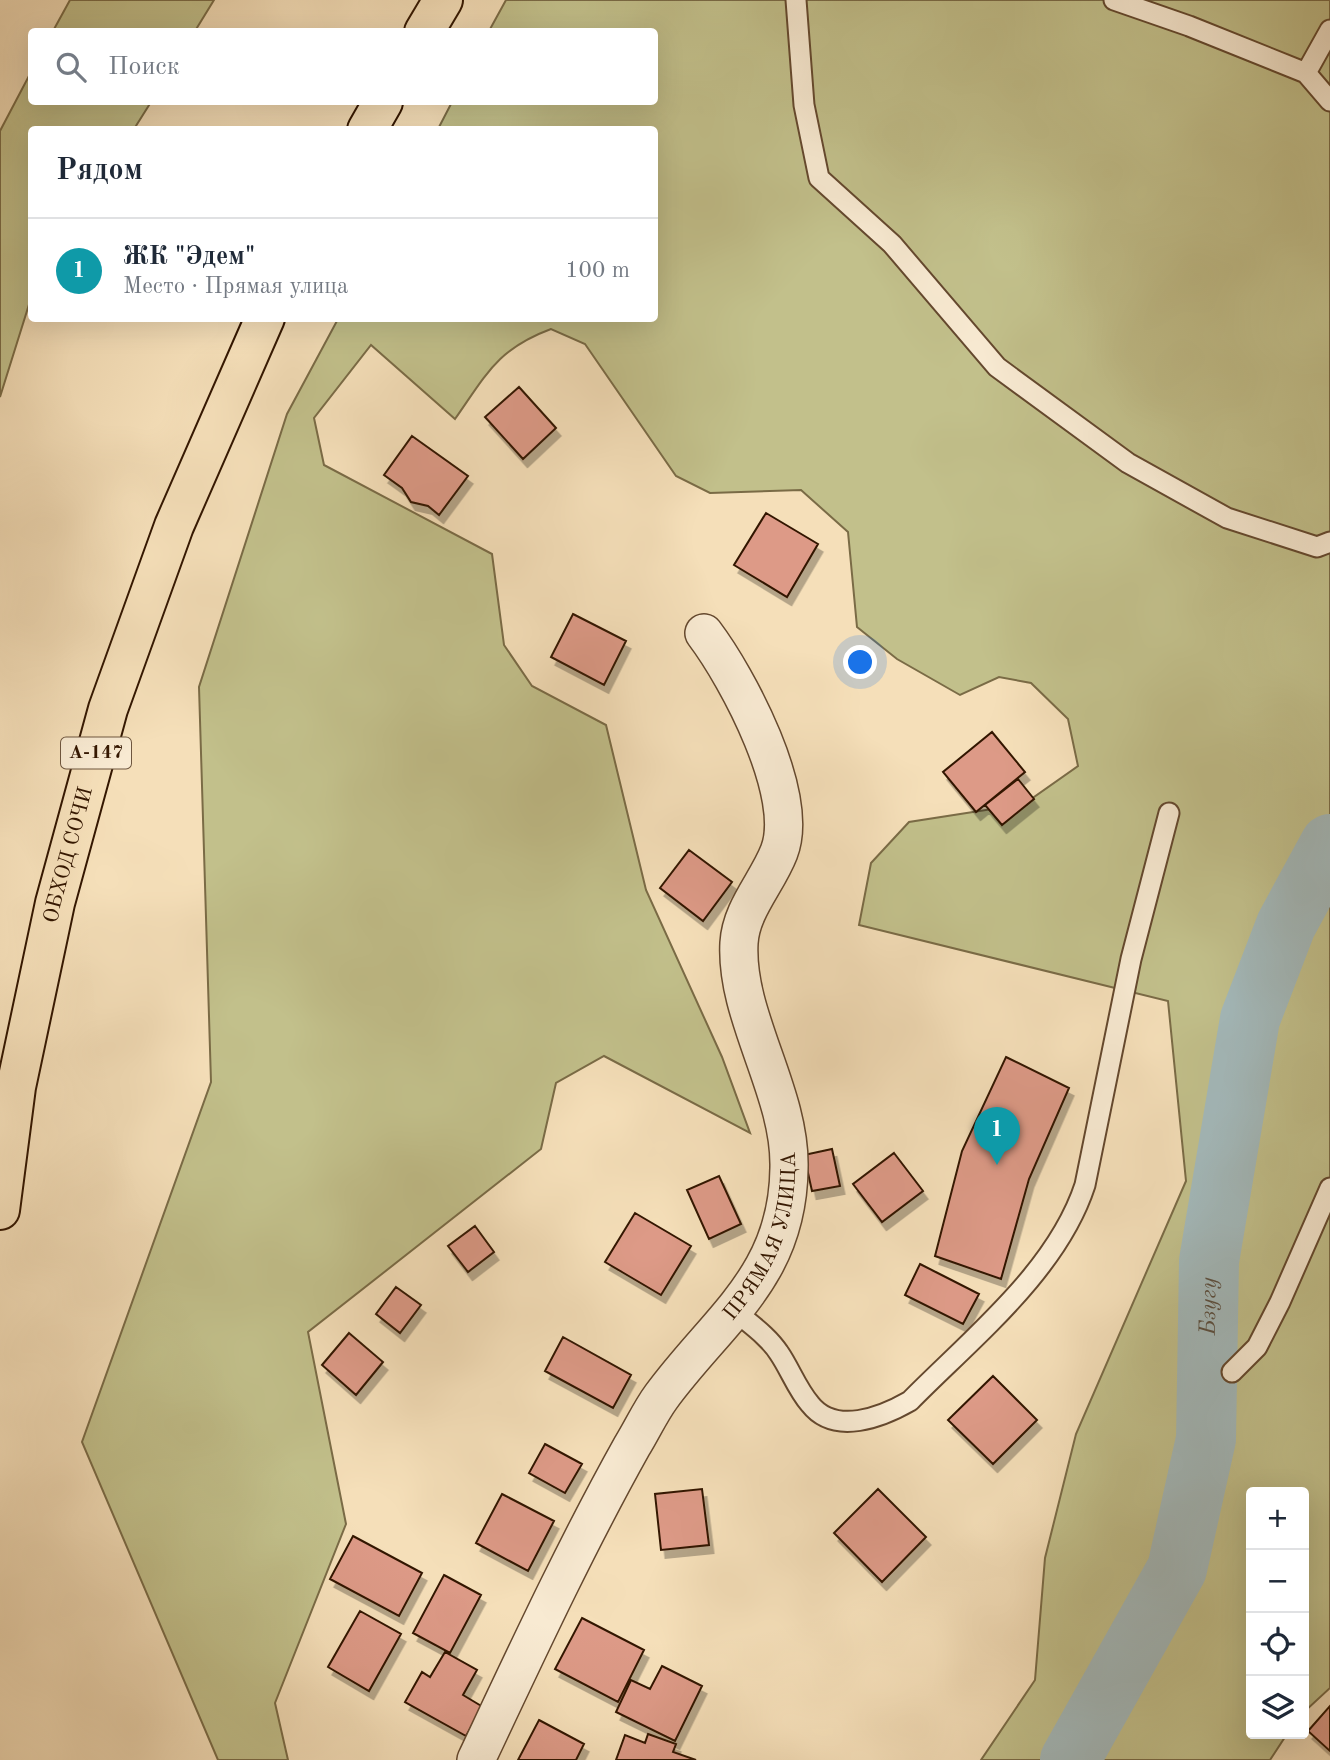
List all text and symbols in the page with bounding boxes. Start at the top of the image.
search box [28,28,658,105]
icon: search [52,48,90,86]
text: Поиск [108,54,180,80]
text: Рядом [56,156,143,186]
text: ЖК "Эдем" [123,244,255,270]
text: 1 [72,259,86,282]
text: 100 m [565,259,630,282]
text: Место · Прямая улица [123,275,348,298]
your location [843,645,877,679]
road number: А-147 [61,738,131,768]
street label: ОБХОД СОЧИ [41,785,97,925]
pin: 1 [974,1107,1020,1165]
street label: ПРЯМАЯ УЛИЦА [719,1152,800,1324]
water label: Бзугу [1196,1277,1221,1336]
map controls [1246,1487,1309,1739]
button: + [1246,1487,1309,1550]
button: − [1246,1550,1309,1613]
button: locate [1246,1613,1309,1676]
button: layers [1246,1676,1309,1739]

